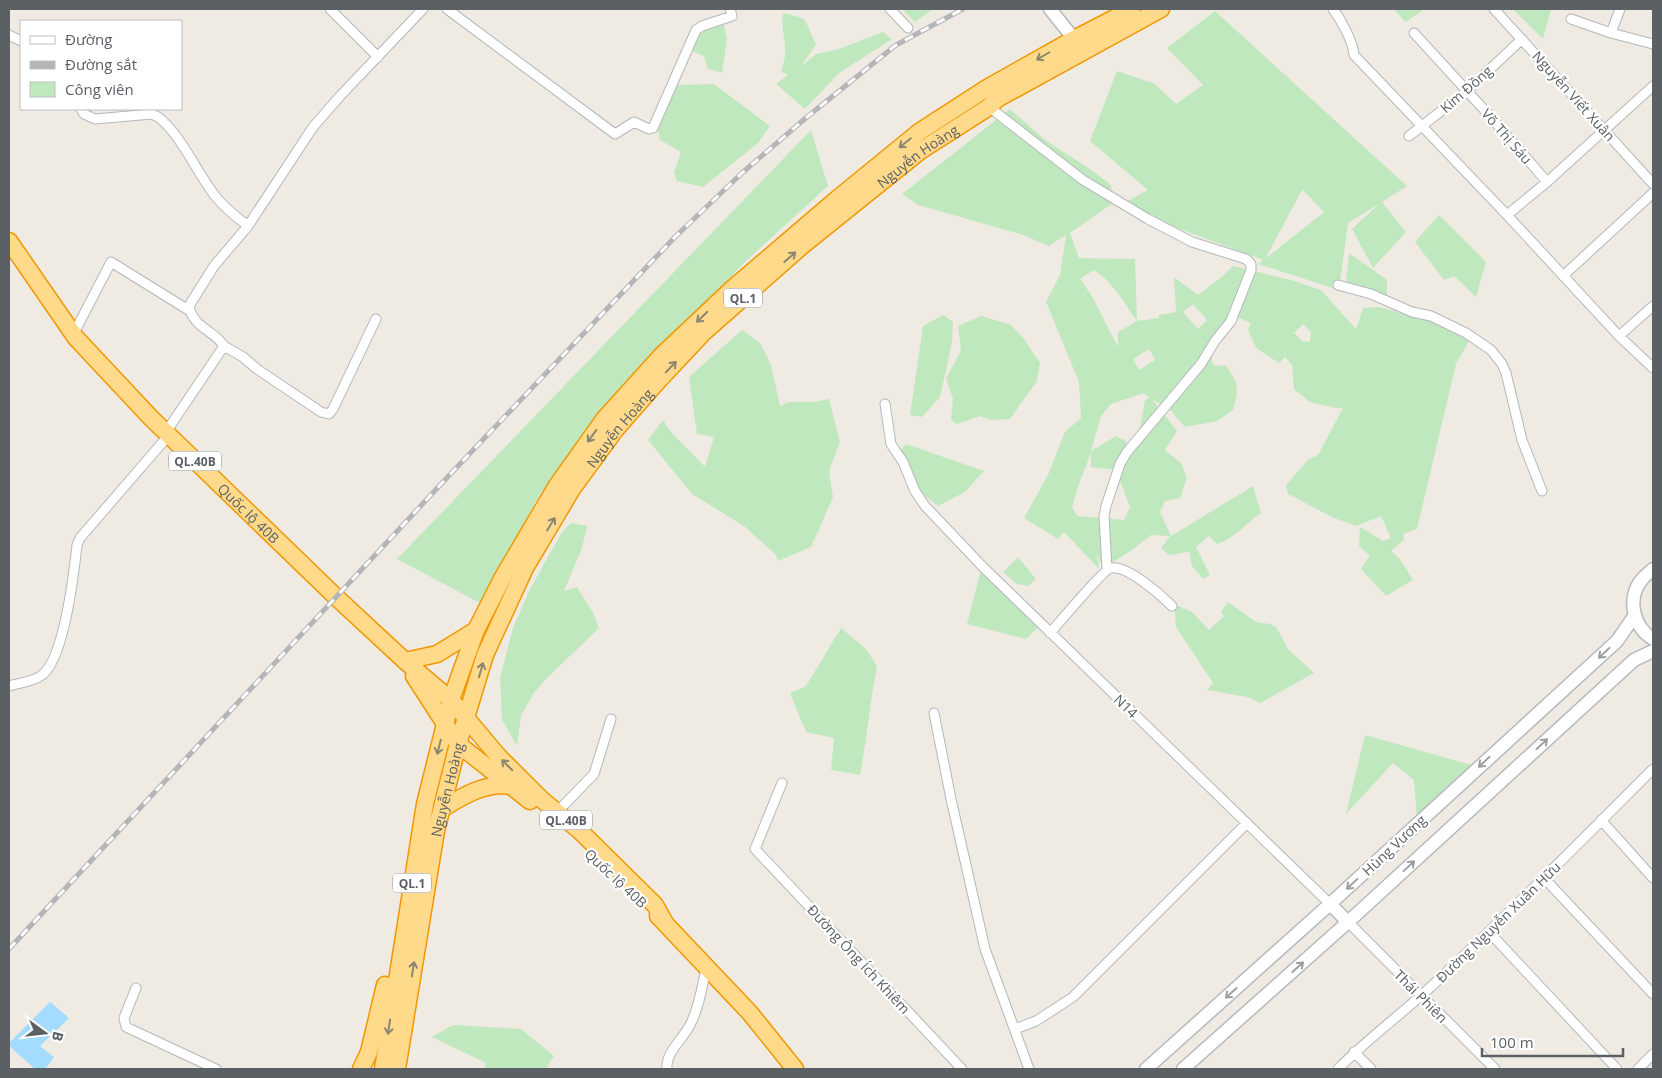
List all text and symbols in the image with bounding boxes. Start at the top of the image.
legend [20,20,182,110]
text: Đường [65,29,112,49]
street label: Nguyễn Viết Xuân [1528,47,1620,145]
one-way arrow [1036,52,1050,62]
text: Đường sắt [65,54,137,74]
street label: Kim Đồng [1436,61,1496,117]
text: Công viên [65,79,134,99]
street label: Võ Thị Sáu [1478,104,1536,168]
street label: Nguyễn Hoàng [873,119,962,192]
one-way arrow [899,137,912,149]
one-way arrow [783,251,796,263]
road number: QL.1 [724,288,762,308]
one-way arrow [696,311,709,323]
one-way arrow [664,362,676,374]
street label: Nguyễn Hoàng [582,384,657,471]
one-way arrow [587,429,598,442]
road number: QL.40B [169,452,221,471]
street label: Quốc lộ 40B [214,479,284,547]
one-way arrow [547,518,557,532]
one-way arrow [1598,647,1611,659]
one-way arrow [476,662,486,678]
street label: N14 [1110,690,1142,722]
one-way arrow [434,738,443,754]
one-way arrow [1536,738,1549,750]
street label: Nguyễn Hoàng [426,740,468,838]
one-way arrow [1478,756,1491,768]
one-way arrow [501,759,514,771]
road number: QL.40B [540,810,592,830]
street label: Hùng Vương [1358,810,1430,880]
street label: Quốc lộ 40B [581,844,651,912]
street label: Đường Nguyễn Xuân Hữu [1432,857,1564,987]
one-way arrow [1403,860,1416,872]
road number: QL.1 [393,874,431,892]
one-way arrow [1345,878,1358,890]
street label: Đường Ông Ích Khiêm [803,900,915,1018]
one-way arrow [1292,961,1305,973]
one-way arrow [408,962,418,978]
street label: Thái Phiên [1390,965,1452,1027]
one-way arrow [1225,987,1238,998]
north arrow [20,1008,70,1058]
one-way arrow [384,1019,394,1035]
scale bar [1482,1026,1623,1058]
text: B [48,1029,68,1043]
text: 100 m [1490,1032,1534,1052]

